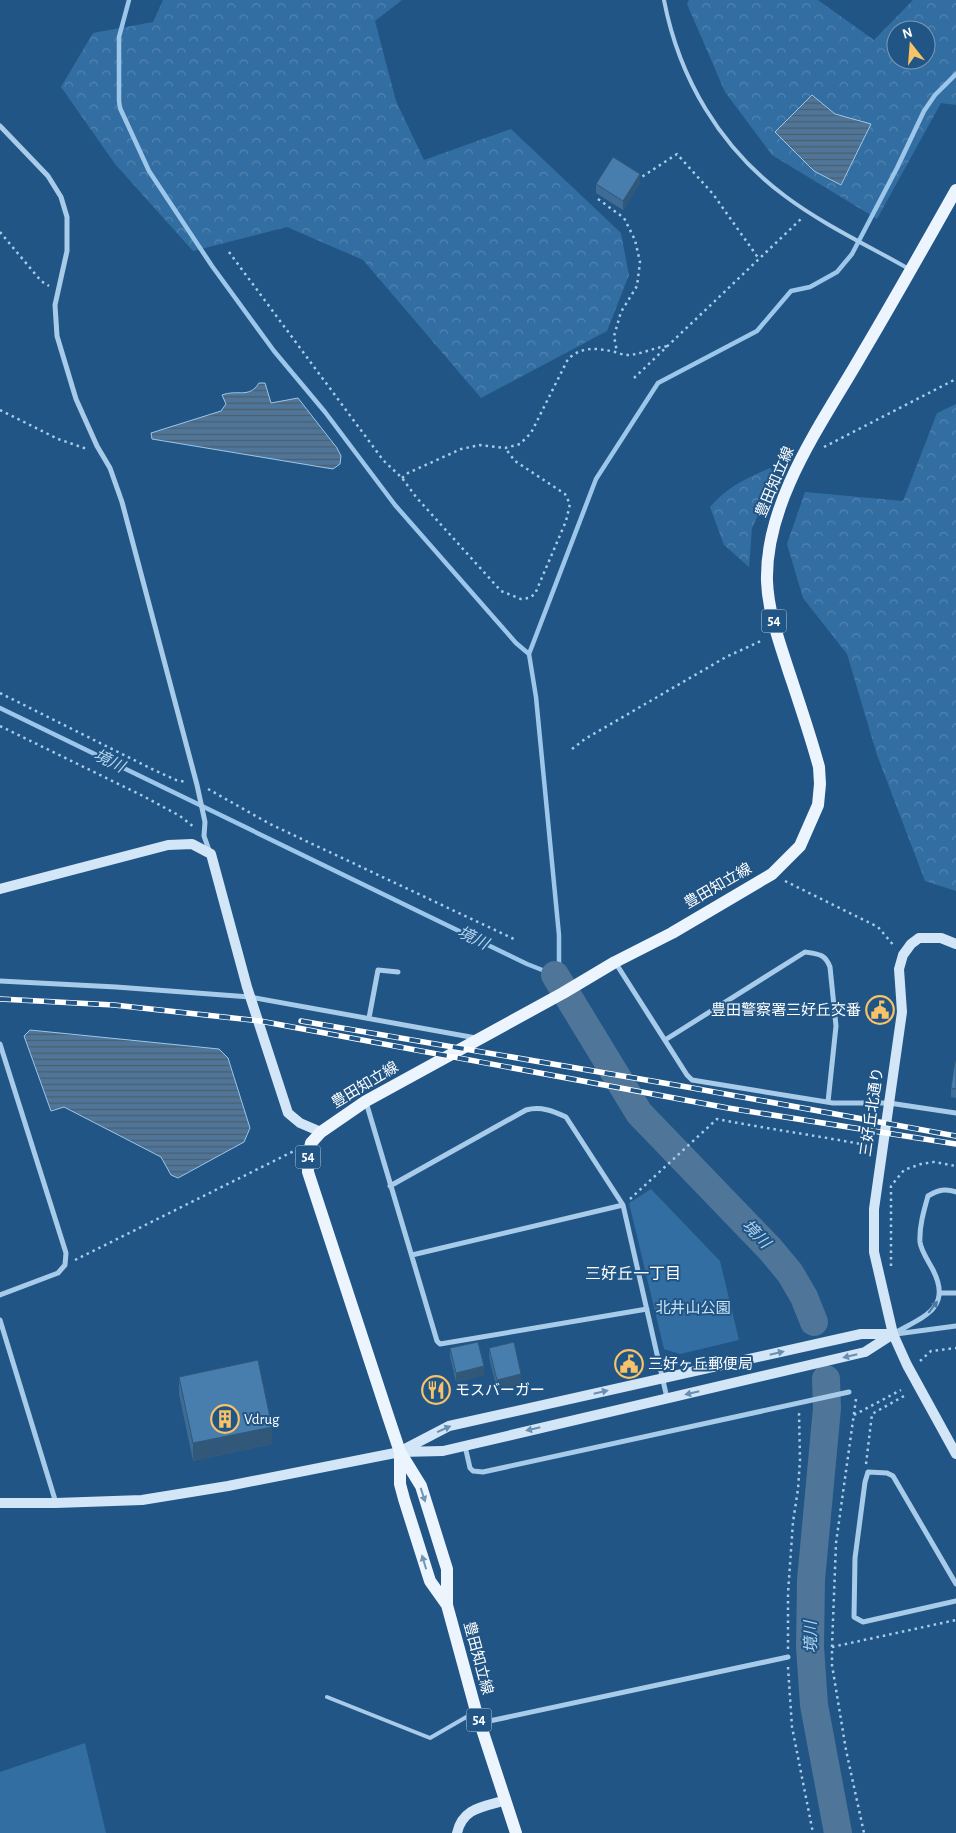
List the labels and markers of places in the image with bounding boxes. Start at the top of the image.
public building icon: 豊田警察署三好丘交番 [865,995,895,1025]
place label: 豊田警察署三好丘交番 [711,1002,861,1018]
public building icon: 三好ヶ丘郵便局 [614,1349,644,1379]
place label: 三好ヶ丘郵便局 [648,1356,753,1372]
restaurant icon: モスバーガー [421,1375,451,1405]
place label: モスバーガー [455,1382,545,1398]
building icon: Vdrug [210,1404,240,1434]
place label: Vdrug [244,1412,280,1427]

